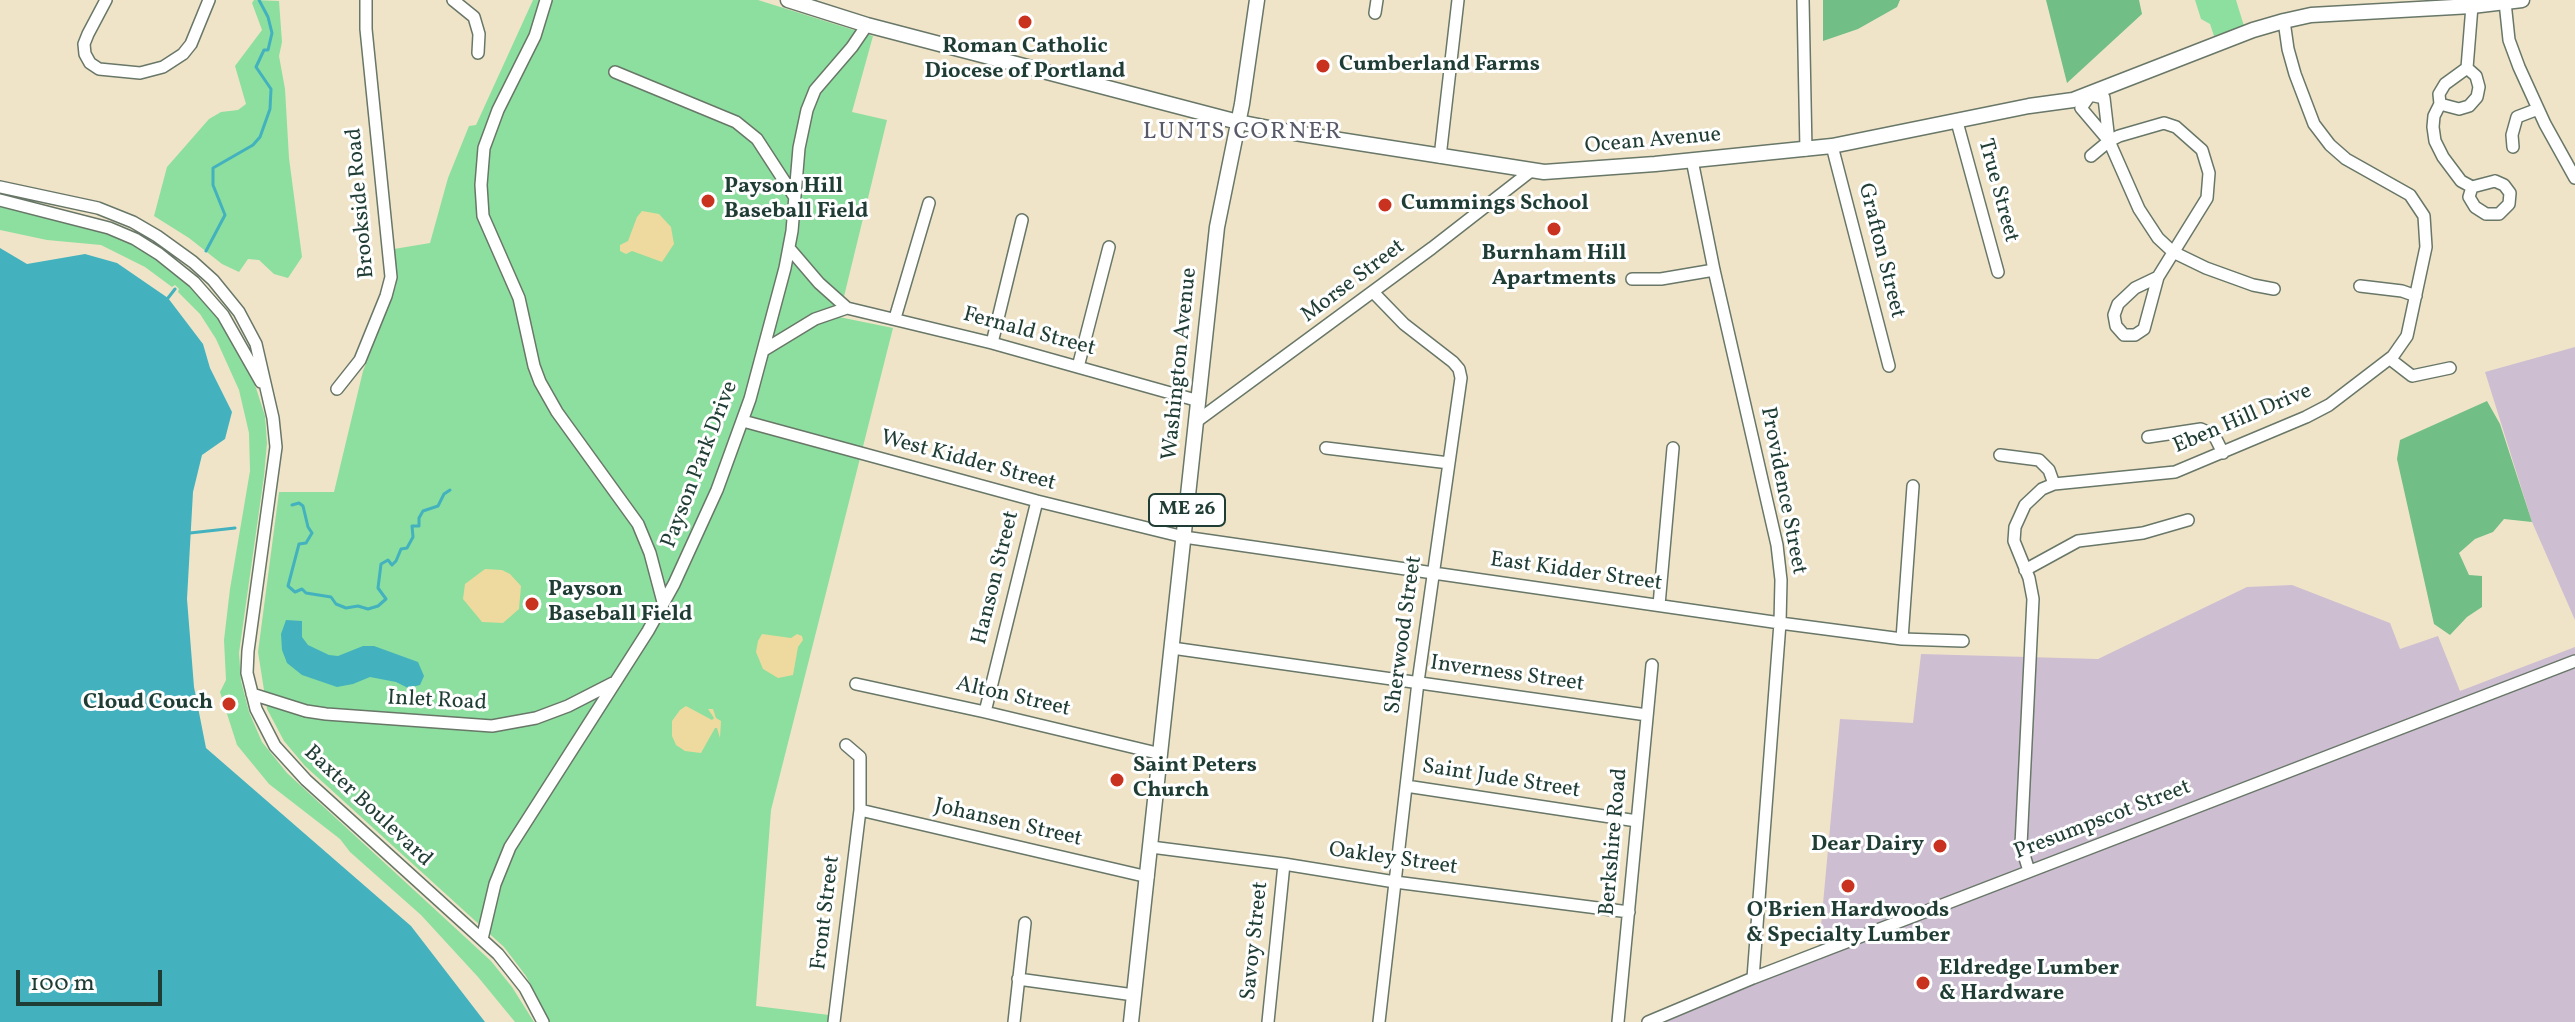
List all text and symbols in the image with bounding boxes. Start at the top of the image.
marker: Roman Catholic Diocese of Portland [1016,13,1034,31]
place label: Roman Catholic Diocese of Portland [925,35,1125,86]
place label: Cumberland Farms [1339,53,1540,79]
marker: Cumberland Farms [1314,57,1332,75]
district label: LUNTS CORNER [1143,120,1343,148]
street label: Ocean Avenue [1584,123,1722,161]
street label: Brookside Road [342,127,382,279]
street label: True Street [1971,136,2023,246]
place label: Payson Hill Baseball Field [724,175,868,226]
street label: Grafton Street [1850,181,1910,321]
marker: Payson Hill Baseball Field [699,192,717,210]
place label: Cummings School [1401,192,1589,218]
marker: Cummings School [1376,196,1394,214]
marker: Burnham Hill Apartments [1545,220,1563,238]
street label: Morse Street [1297,234,1411,330]
place label: Burnham Hill Apartments [1481,242,1627,294]
street label: Washington Avenue [1158,266,1204,462]
street label: Fernald Street [960,303,1098,363]
street label: Payson Park Drive [657,378,745,552]
street label: Eben Hill Drive [2170,379,2316,461]
street label: Providence Street [1753,405,1811,577]
street label: West Kidder Street [877,426,1059,498]
road number: ME 26 [1149,494,1225,526]
street label: Hanson Street [968,508,1026,648]
street label: East Kidder Street [1488,548,1664,598]
street label: Sherwood Street [1381,554,1429,716]
place label: Payson Baseball Field [548,578,692,630]
marker: Payson Baseball Field [523,595,541,613]
street label: Inverness Street [1428,651,1586,699]
street label: Alton Street [953,672,1073,724]
street label: Inlet Road [387,686,487,718]
place label: Cloud Couch [83,691,213,717]
marker: Cloud Couch [220,695,238,713]
street label: Baxter Boulevard [297,741,437,873]
place label: Saint Peters Church [1133,754,1257,806]
street label: Saint Jude Street [1420,754,1582,806]
street label: Berkshire Road [1595,767,1635,917]
marker: Saint Peters Church [1108,771,1126,789]
street label: Presumpscot Street [2011,775,2195,867]
street label: Johansen Street [931,794,1085,854]
place label: Dear Dairy [1811,833,1924,859]
marker: Dear Dairy [1931,837,1949,855]
street label: Oakley Street [1327,838,1459,882]
street label: Front Street [807,854,847,972]
marker: O'Brien Hardwoods & Specialty Lumber [1839,877,1857,895]
street label: Savoy Street [1237,880,1275,1002]
place label: O'Brien Hardwoods & Specialty Lumber [1746,899,1950,950]
scale bar [20,954,166,1004]
place label: Eldredge Lumber & Hardware [1939,957,2119,1008]
text: 100 m [30,967,95,1001]
marker: Eldredge Lumber & Hardware [1914,974,1932,992]

